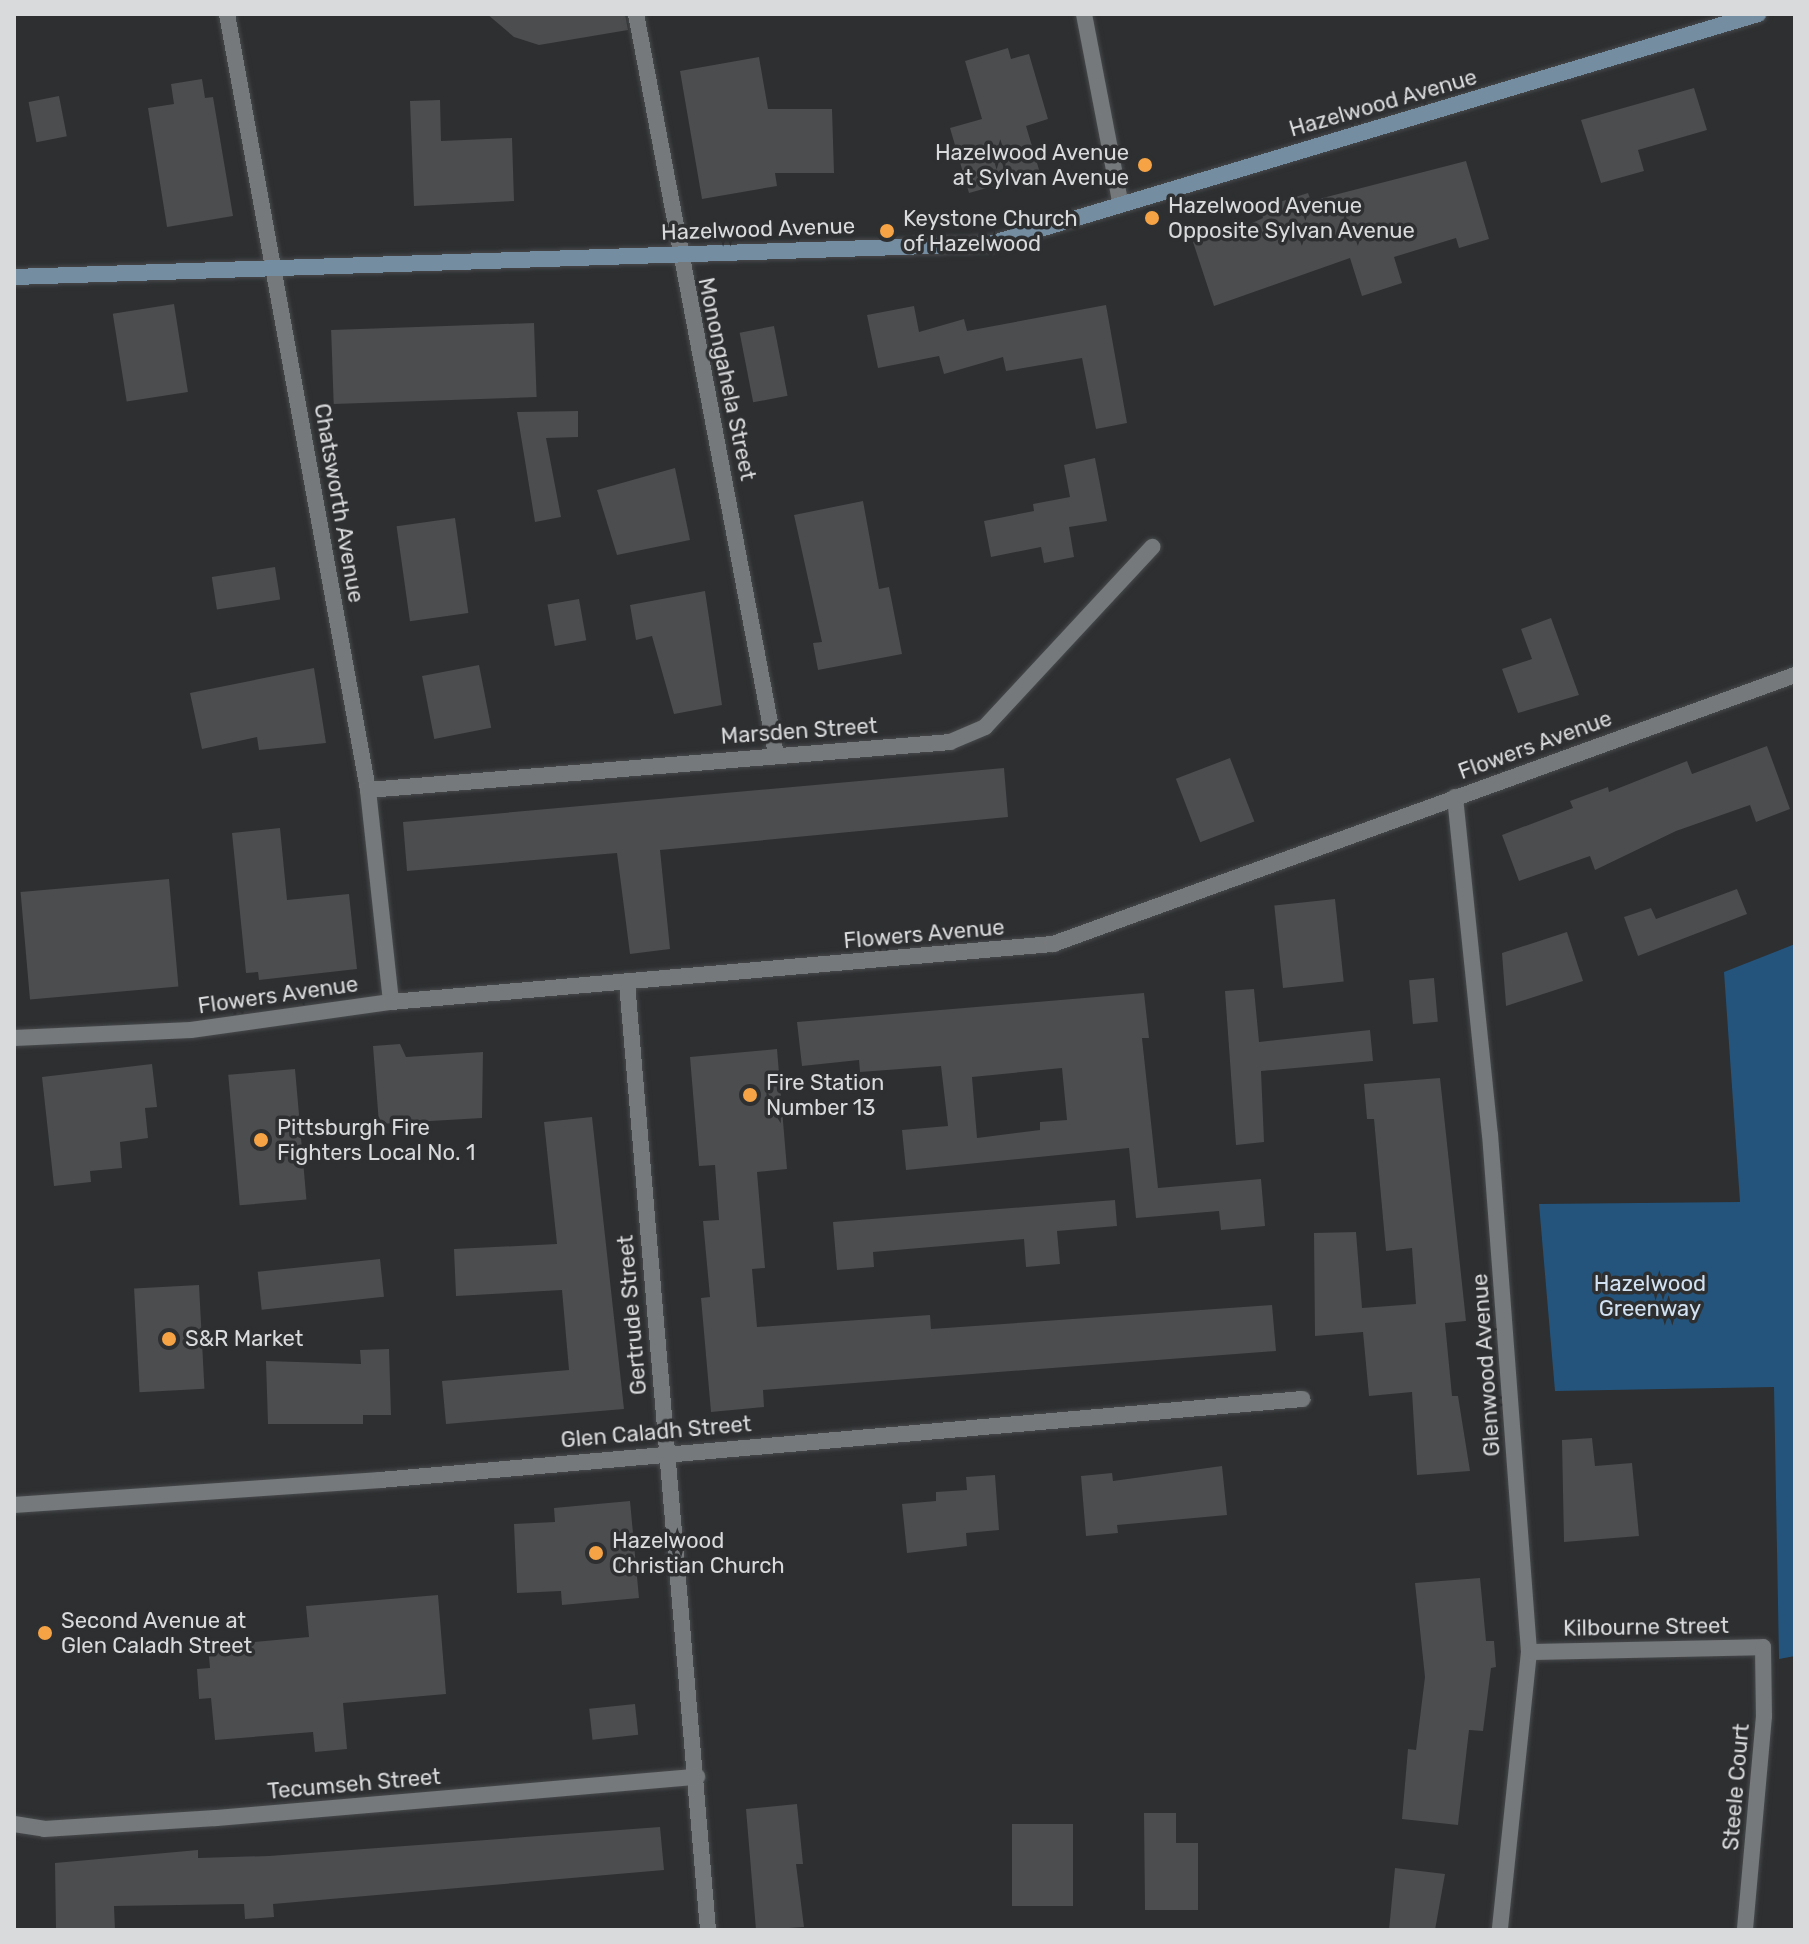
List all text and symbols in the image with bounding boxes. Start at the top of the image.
street label: Hazelwood Avenue [1286,63,1480,143]
place label: Hazelwood Avenue at Sylvan Avenue [934,139,1129,190]
marker: Hazelwood Avenue at Sylvan Avenue [1136,156,1154,174]
place label: Hazelwood Avenue Opposite Sylvan Avenue [1168,192,1415,244]
place label: Keystone Church of Hazelwood [903,205,1078,256]
marker: Hazelwood Avenue Opposite Sylvan Avenue [1143,209,1161,227]
street label: Hazelwood Avenue [660,212,856,246]
marker: Keystone Church of Hazelwood [878,222,896,240]
street label: Monongahela Street [693,275,761,483]
street label: Chatsworth Avenue [308,401,370,605]
street label: Flowers Avenue [1454,705,1616,785]
street label: Marsden Street [720,712,878,750]
street label: Flowers Avenue [842,914,1006,954]
street label: Flowers Avenue [196,971,360,1019]
place label: Fire Station Number 13 [766,1069,884,1120]
marker: Fire Station Number 13 [741,1086,759,1104]
place label: Pittsburgh Fire Fighters Local No. 1 [277,1114,475,1166]
marker: Pittsburgh Fire Fighters Local No. 1 [252,1131,270,1149]
street label: Gertrude Street [612,1234,652,1396]
park label: Hazelwood Greenway [1594,1270,1706,1322]
street label: Glenwood Avenue [1466,1272,1506,1458]
place label: S&R Market [185,1326,303,1352]
marker: S&R Market [160,1330,178,1348]
street label: Glen Caladh Street [560,1411,752,1453]
place label: Hazelwood Christian Church [612,1527,785,1578]
marker: Hazelwood Christian Church [587,1544,605,1562]
place label: Second Avenue at Glen Caladh Street [61,1607,252,1658]
street label: Kilbourne Street [1563,1612,1729,1642]
marker: Second Avenue at Glen Caladh Street [36,1624,54,1642]
street label: Steele Court [1717,1722,1755,1852]
street label: Tecumseh Street [266,1763,442,1805]

